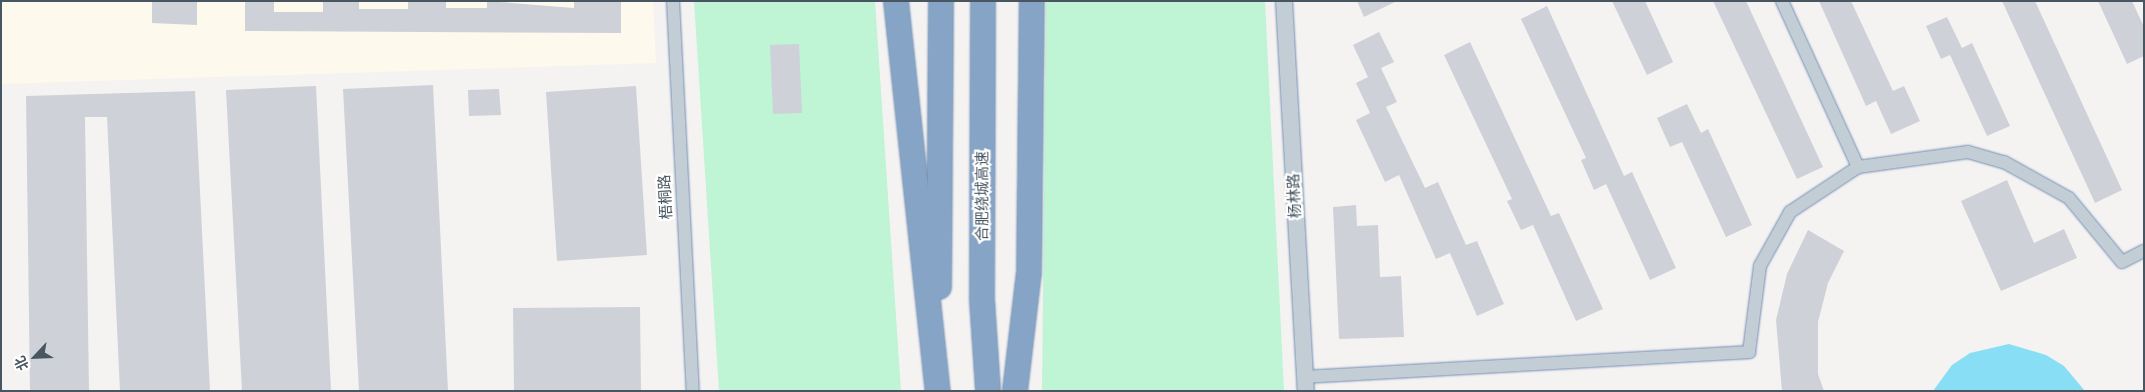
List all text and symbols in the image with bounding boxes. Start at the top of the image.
street label: 合肥绕城高速 [974,151,992,241]
street label: 杨林路 [1285,173,1305,219]
street label: 梧桐路 [656,174,676,220]
north arrow [10,332,60,382]
text: 北 [11,354,32,373]

